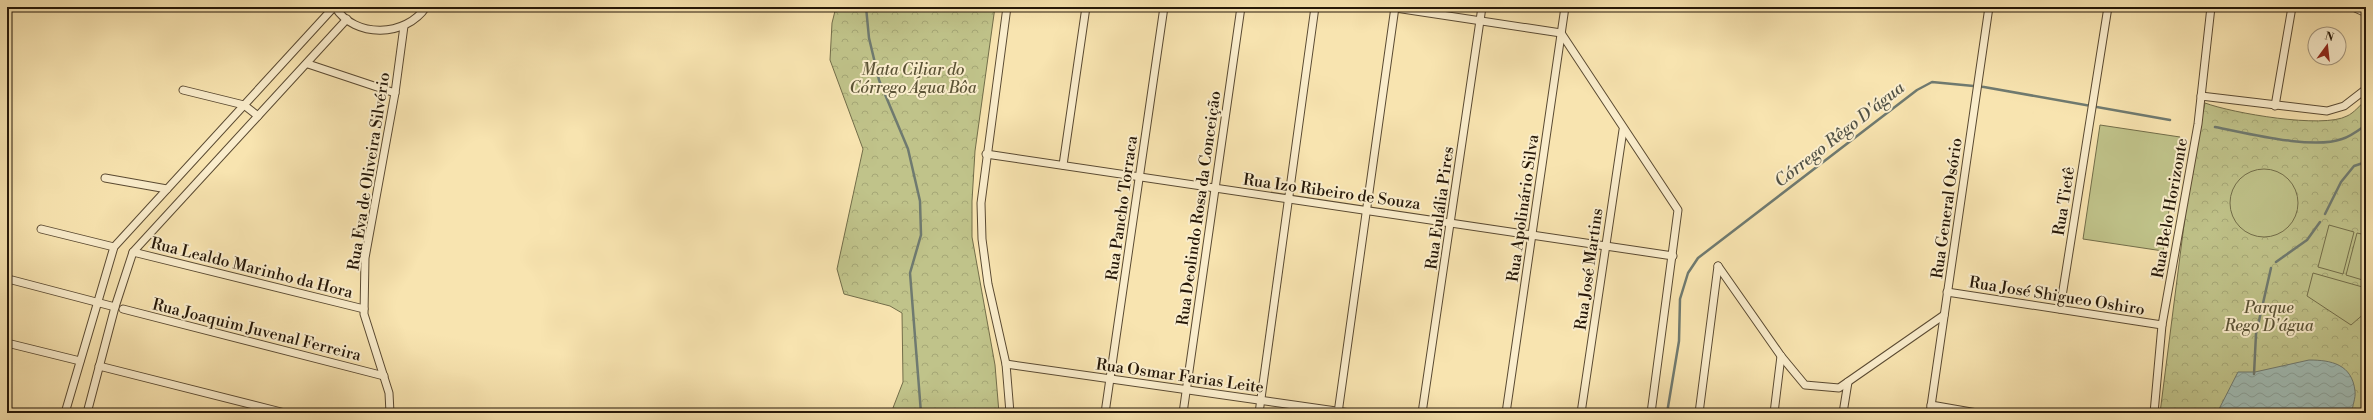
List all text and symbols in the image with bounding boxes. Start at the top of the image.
north arrow [2307,26,2347,66]
text: N [2323,29,2336,45]
park label: Mata Ciliar do Córrego Água Bôa [849,60,977,98]
street label: Rua Eva de Oliveira Silvério [343,71,395,272]
water label: Córrego Rêgo D'água [1770,77,1909,192]
street label: Rua Deolindo Rosa da Conceição [1173,89,1225,327]
street label: Rua Apolinário Silva [1503,132,1543,283]
street label: Rua Pancho Torraca [1102,133,1142,282]
street label: Rua General Osório [1927,136,1967,280]
street label: Rua Belo Horizonte [2148,136,2192,280]
street label: Rua Eulália Pires [1421,145,1459,271]
street label: Rua Tietê [2049,165,2079,237]
street label: Rua Izo Ribeiro de Souza [1242,170,1423,214]
street label: Rua José Martins [1571,207,1607,331]
street label: Rua Lealdo Marinho da Hora [149,233,356,303]
street label: Rua José Shigueo Oshiro [1968,272,2146,320]
street label: Rua Joaquim Juvenal Ferreira [150,294,364,366]
park label: Parque Rego D'água [2223,298,2314,336]
street label: Rua Osmar Farias Leite [1095,354,1265,398]

